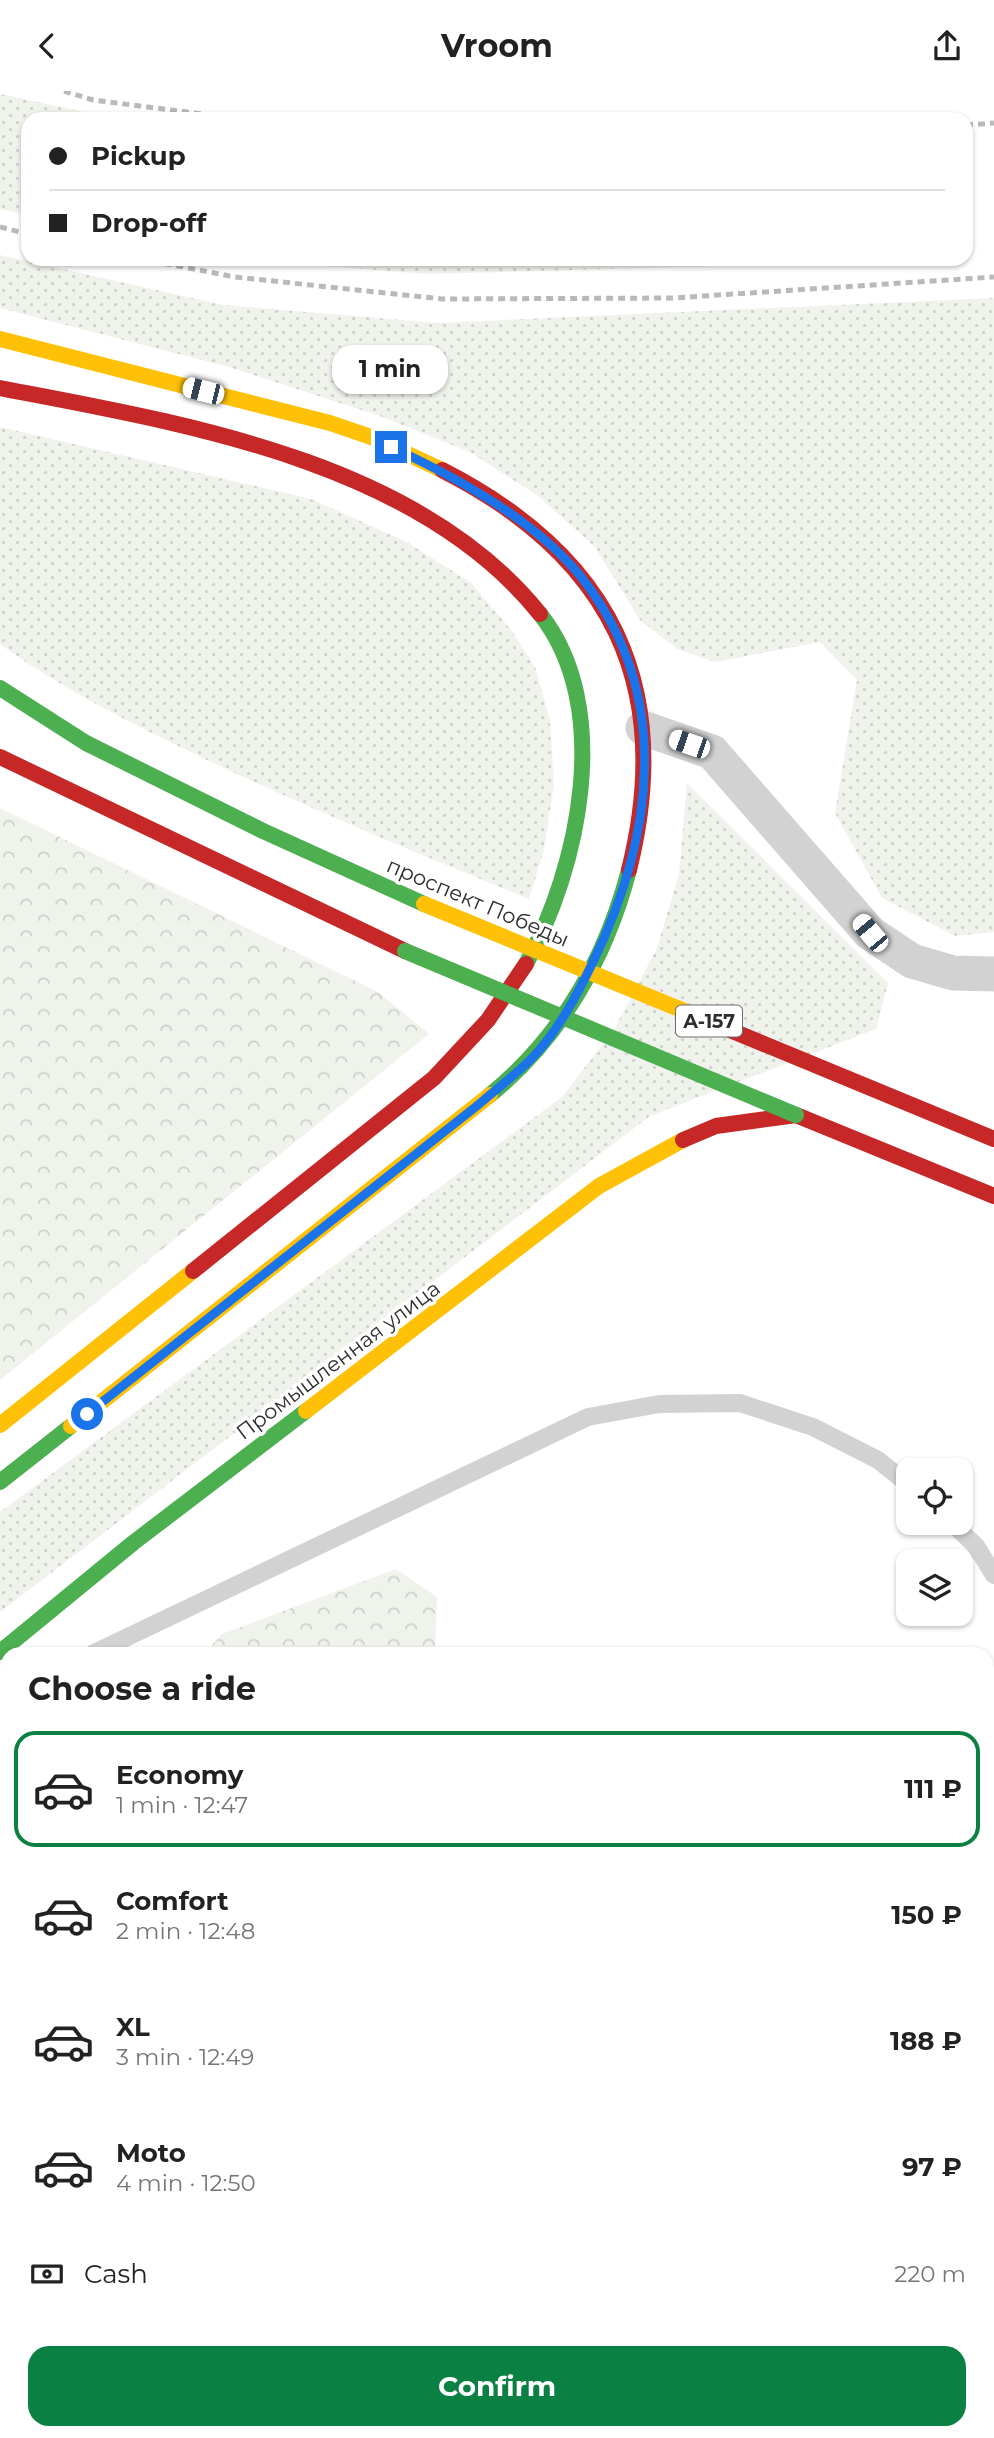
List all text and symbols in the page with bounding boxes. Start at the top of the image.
text: Vroom [441,26,553,65]
icon: back [28,27,66,65]
icon: share [928,27,966,65]
text: Pickup [91,140,186,172]
text: Drop-off [91,207,206,239]
callout: 1 min [333,345,449,395]
text: 1 min [359,355,421,383]
car [181,376,226,406]
route end [375,431,407,463]
car [666,727,713,761]
street label: проспект Победы [383,852,573,952]
car [849,910,892,956]
road number: А-157 [676,1005,742,1037]
street label: Промышленная улица [231,1275,445,1445]
route start [71,1398,103,1430]
map controls [896,1458,973,1626]
button: locate [896,1458,973,1535]
button: layers [896,1549,973,1626]
text: Choose a ride [28,1669,256,1708]
icon: car [32,1758,95,1821]
text: Economy [116,1759,243,1791]
text: 111 ₽ [904,1773,962,1805]
text: 1 min · 12:47 [116,1791,248,1819]
icon: car [32,1884,95,1947]
text: Comfort [116,1885,228,1917]
text: 150 ₽ [891,1899,962,1931]
text: 2 min · 12:48 [116,1917,255,1945]
icon: car [32,2010,95,2073]
text: XL [116,2011,150,2043]
text: 188 ₽ [890,2025,962,2057]
text: 3 min · 12:49 [116,2043,254,2071]
icon: car [32,2136,95,2199]
text: Moto [116,2137,186,2169]
text: 97 ₽ [902,2151,962,2183]
text: 4 min · 12:50 [116,2169,256,2197]
icon: cash [28,2255,66,2293]
text: Cash [84,2258,148,2290]
text: 220 m [894,2260,966,2288]
button: Confirm [28,2346,966,2426]

